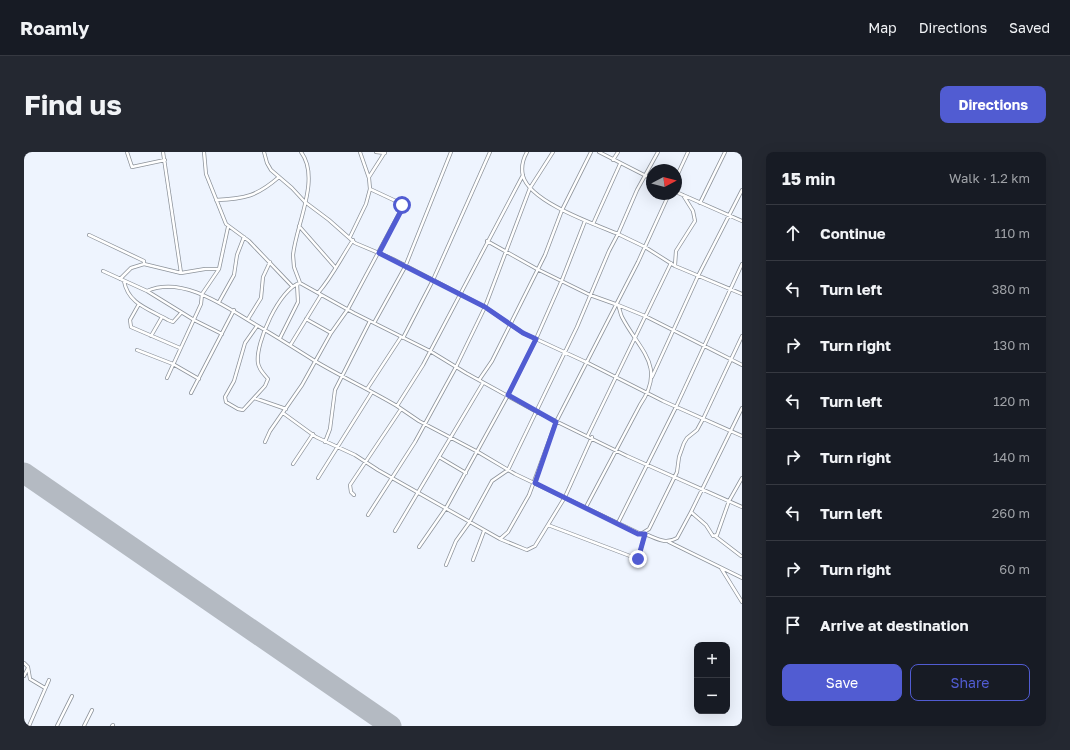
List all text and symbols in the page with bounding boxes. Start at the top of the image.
text: Roamly [20,16,89,39]
text: Map [868,19,897,36]
text: Directions [919,19,987,36]
text: Saved [1009,19,1050,36]
button: Directions [940,86,1046,123]
text: Find us [24,88,122,121]
north arrow [646,164,682,200]
text: 15 min [782,168,835,189]
text: Walk · 1.2 km [949,170,1030,186]
route start [393,196,411,214]
icon: ahead [782,222,804,244]
text: Continue [820,224,886,242]
text: 110 m [995,225,1030,241]
icon: left [782,278,804,300]
text: Turn left [820,280,882,298]
text: 380 m [992,281,1030,297]
icon: right [782,334,804,356]
text: Turn right [820,336,891,354]
text: 130 m [993,337,1030,353]
icon: left [782,390,804,412]
text: Turn left [820,392,882,410]
text: 120 m [993,393,1030,409]
icon: right [782,446,804,468]
text: Turn right [820,448,891,466]
text: 140 m [993,449,1030,465]
icon: left [782,502,804,524]
text: Turn left [820,504,882,522]
text: 260 m [992,505,1030,521]
route end [629,550,647,568]
icon: right [782,558,804,580]
text: Turn right [820,560,891,578]
text: 60 m [999,561,1030,577]
icon: arrive [782,614,804,636]
text: Arrive at destination [820,616,969,634]
map controls [694,642,730,714]
button: + [694,642,730,678]
button: Save [782,664,902,701]
button: Share [910,664,1030,701]
button: − [694,678,730,714]

